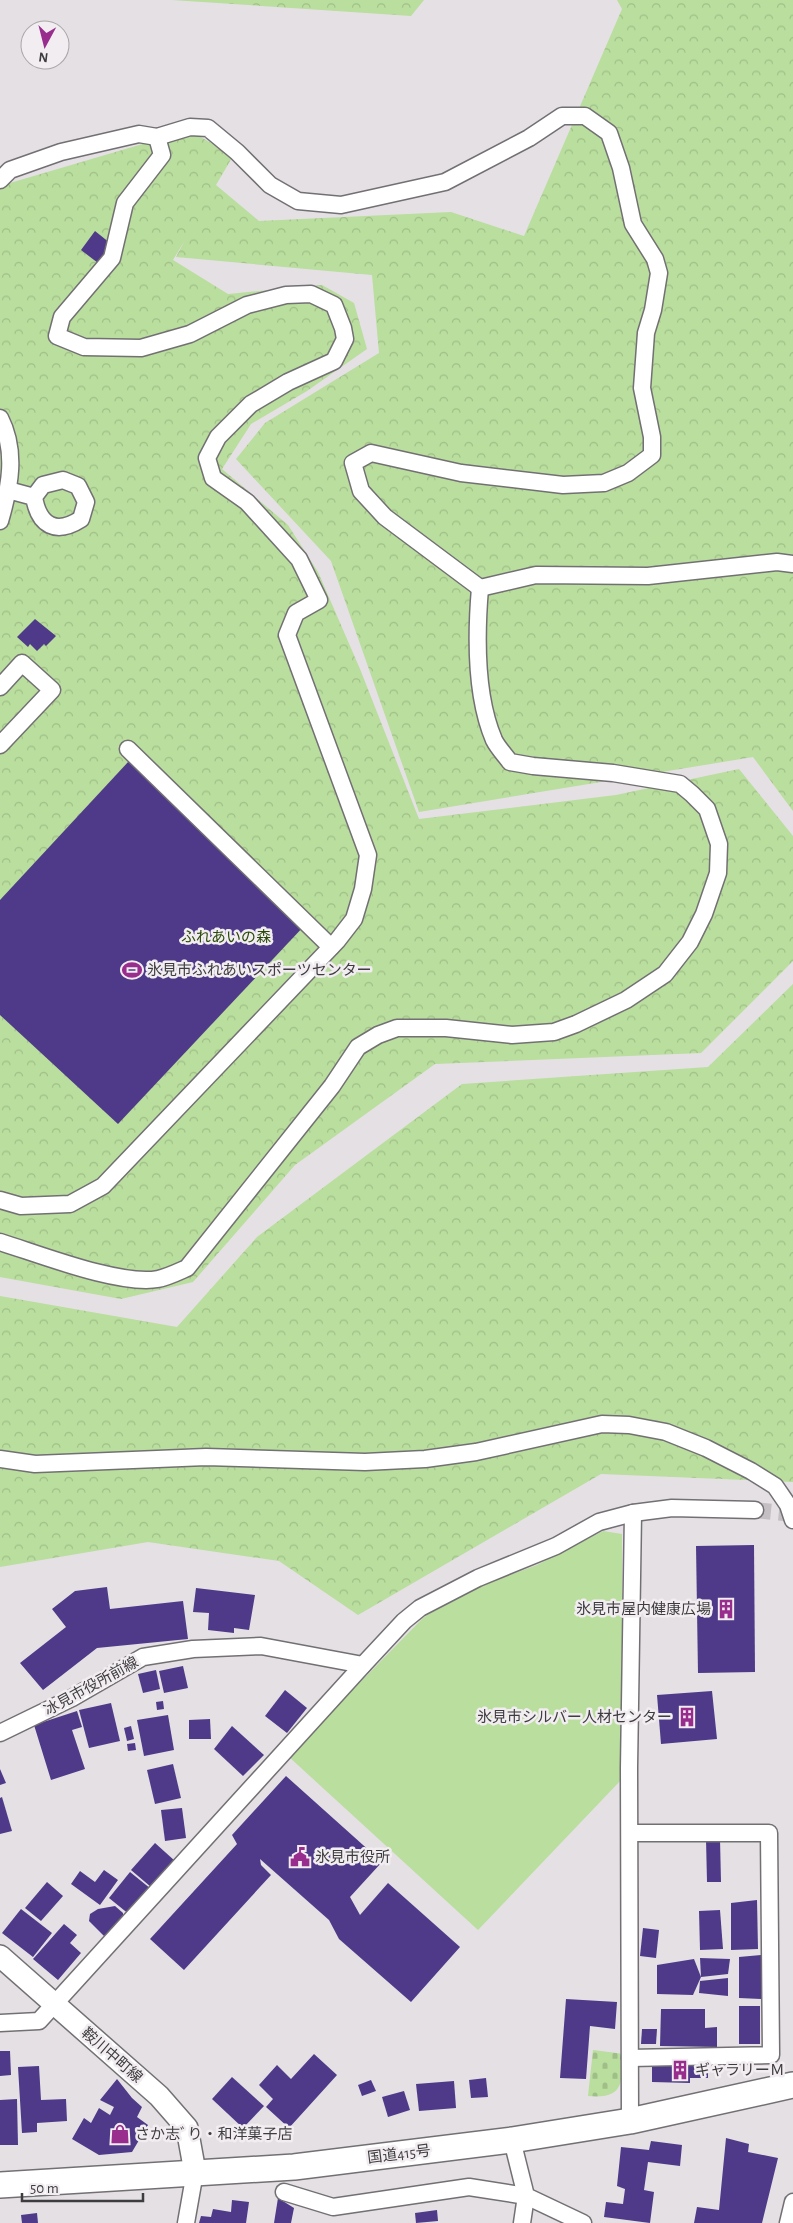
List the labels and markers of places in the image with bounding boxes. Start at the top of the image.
sports icon: 氷見市ふれあいスポーツセンター [121,959,143,981]
place label: 氷見市ふれあいスポーツセンター [147,962,372,978]
building icon: 氷見市屋内健康広場 [715,1598,737,1620]
place label: 氷見市屋内健康広場 [576,1601,711,1617]
building icon: 氷見市シルバー人材センター [676,1706,698,1728]
place label: 氷見市シルバー人材センター [477,1708,672,1725]
public building icon: 氷見市役所 [289,1846,311,1868]
place label: 氷見市役所 [315,1849,390,1865]
building icon: ギャラリーＭ [669,2059,691,2081]
place label: ギャラリーＭ [695,2062,785,2078]
shop icon: さか志ﾞり・和洋菓子店 [109,2123,131,2145]
place label: さか志ﾞり・和洋菓子店 [135,2126,293,2142]

